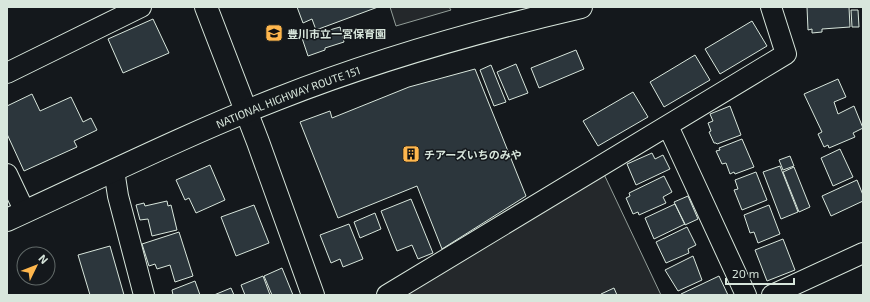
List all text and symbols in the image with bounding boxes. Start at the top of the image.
school or university icon: 豊川市立一宮保育園 [264,23,284,43]
place label: 豊川市立一宮保育園 [287,27,386,40]
street label: NATIONAL HIGHWAY ROUTE 151 [214,63,362,130]
building icon: チアーズいちのみや [401,144,421,164]
place label: チアーズいちのみや [424,148,522,161]
north arrow [16,246,56,286]
text: N [36,251,51,266]
scale bar [726,260,794,286]
text: 20 m [732,266,759,280]

